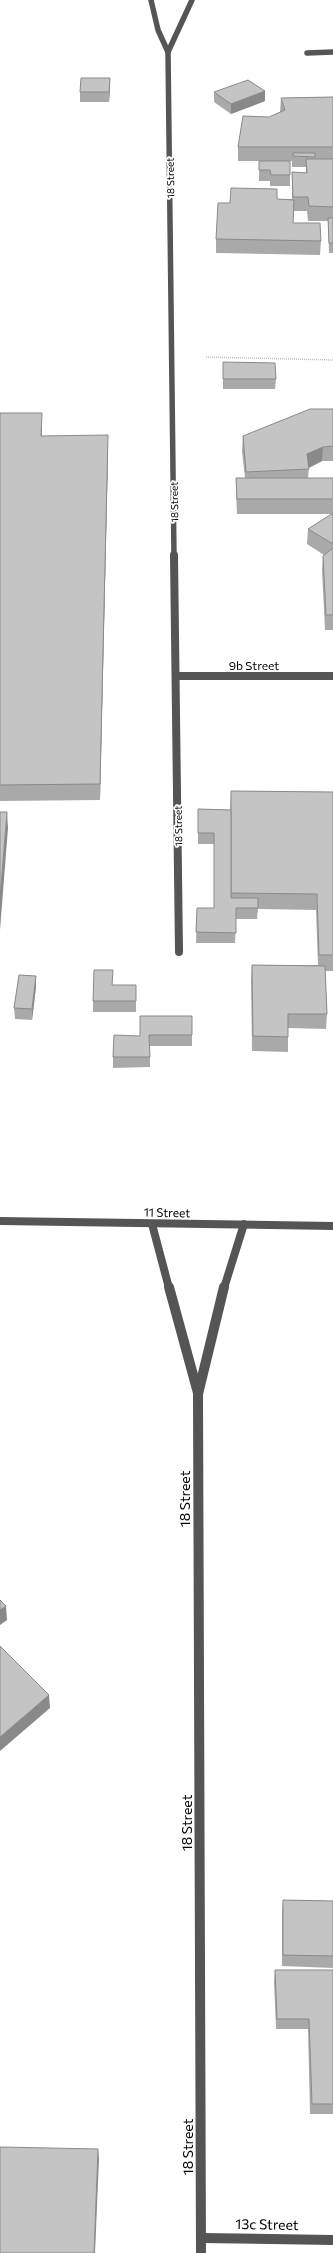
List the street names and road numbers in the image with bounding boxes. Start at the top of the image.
street label: 18 Street [164,158,176,198]
street label: 18 Street [168,482,180,522]
street label: 9b Street [229,658,279,672]
street label: 18 Street [172,806,184,846]
street label: 11 Street [144,1205,190,1219]
street label: 18 Street [176,1470,193,1527]
street label: 18 Street [178,1794,195,1851]
street label: 18 Street [179,2118,196,2175]
street label: 13c Street [235,2215,299,2233]

